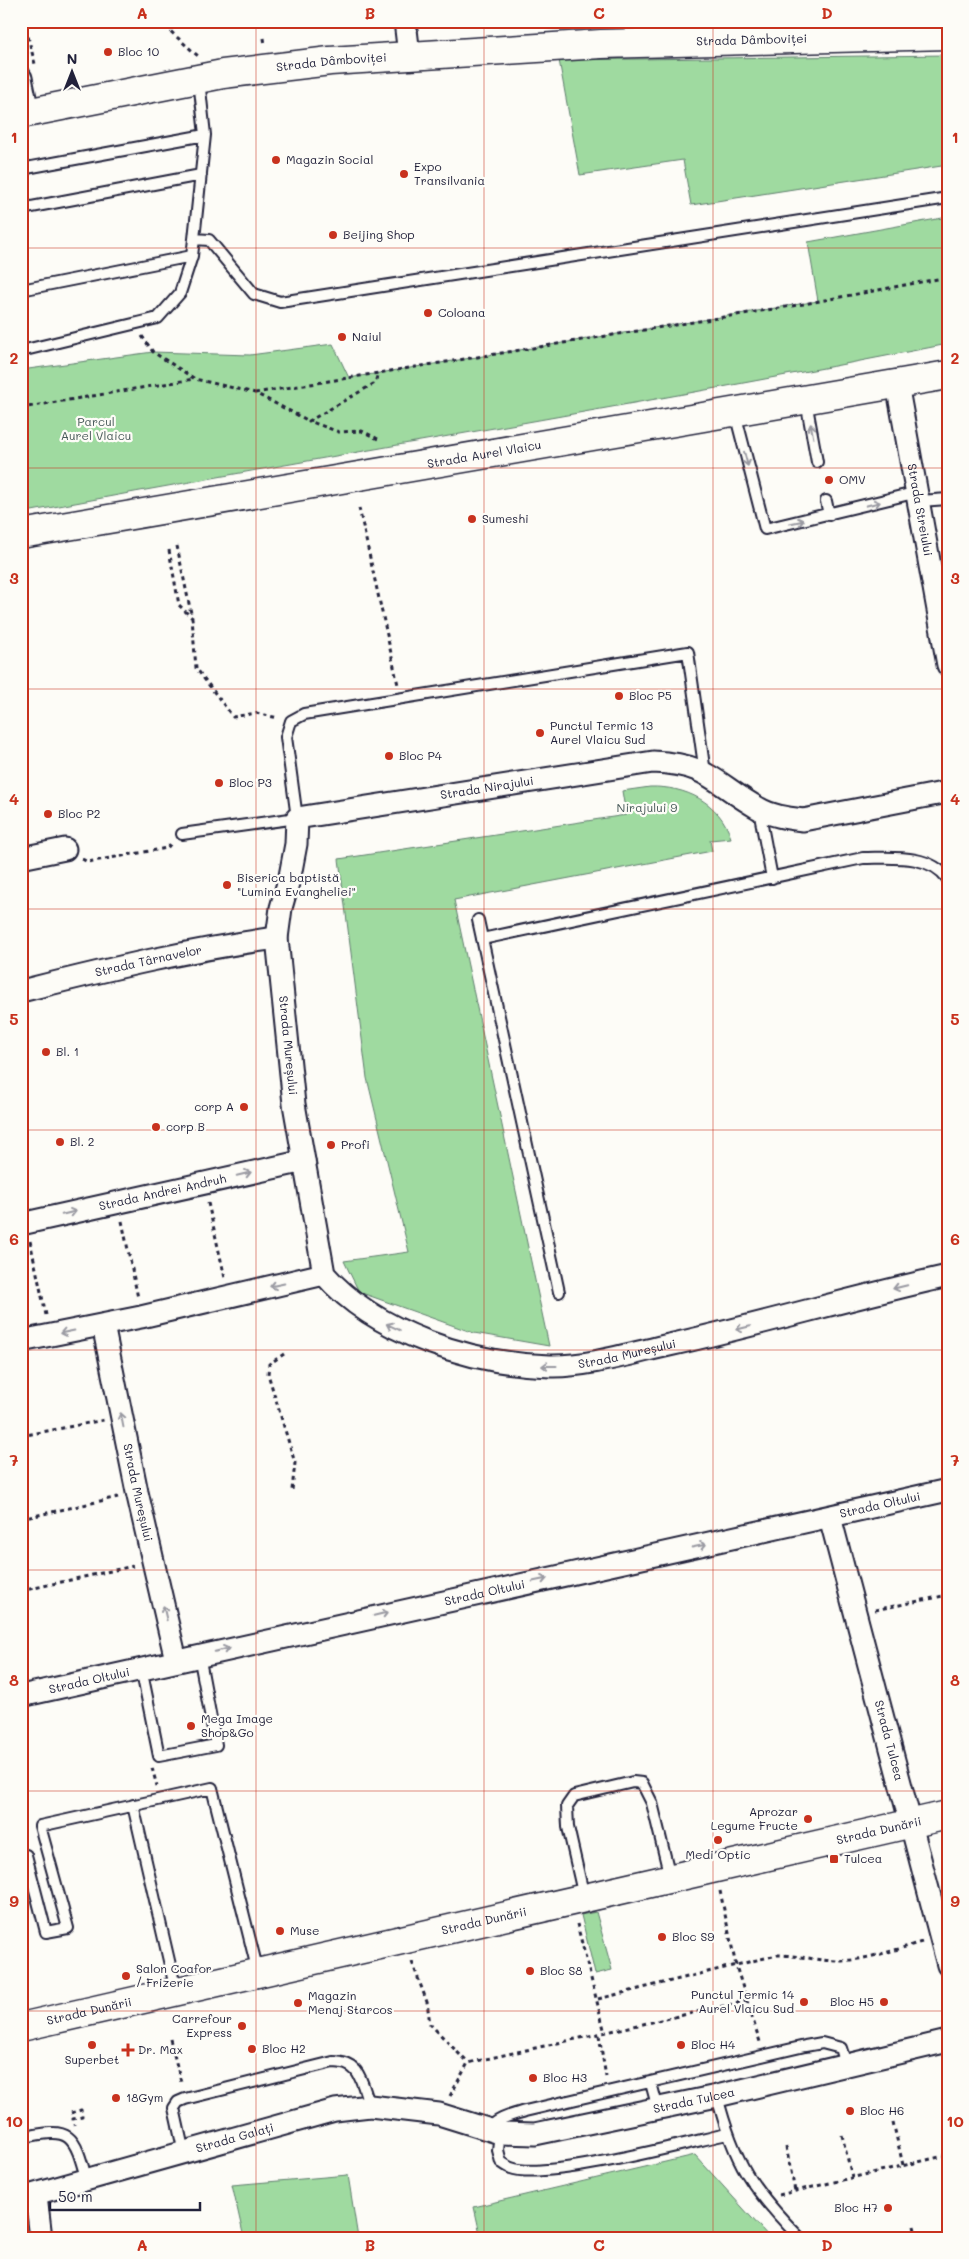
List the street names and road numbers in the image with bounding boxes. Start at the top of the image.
street label: Strada Dâmboviței [696,30,807,49]
street label: Strada Dâmboviței [275,48,387,74]
street label: Strada Aurel Vlaicu [426,436,542,471]
street label: Strada Streiului [905,462,937,557]
street label: Strada Nirajului [439,772,535,802]
street label: Strada Târnavelor [93,941,203,980]
street label: Strada Mureșului [276,995,302,1096]
street label: Strada Andrei Andruh [97,1170,228,1213]
street label: Strada Mureșului [577,1335,677,1371]
street label: Strada Mureșului [120,1442,157,1543]
street label: Strada Oltului [838,1487,922,1521]
street label: Strada Oltului [443,1575,526,1609]
street label: Strada Oltului [47,1663,131,1697]
street label: Strada Tulcea [872,1698,908,1782]
street label: Strada Dunării [835,1812,923,1847]
street label: Strada Dunării [440,1903,528,1938]
street label: Strada Dunării [45,1993,133,2028]
street label: Strada Tulcea [652,2083,736,2116]
street label: Strada Galați [194,2119,275,2156]

